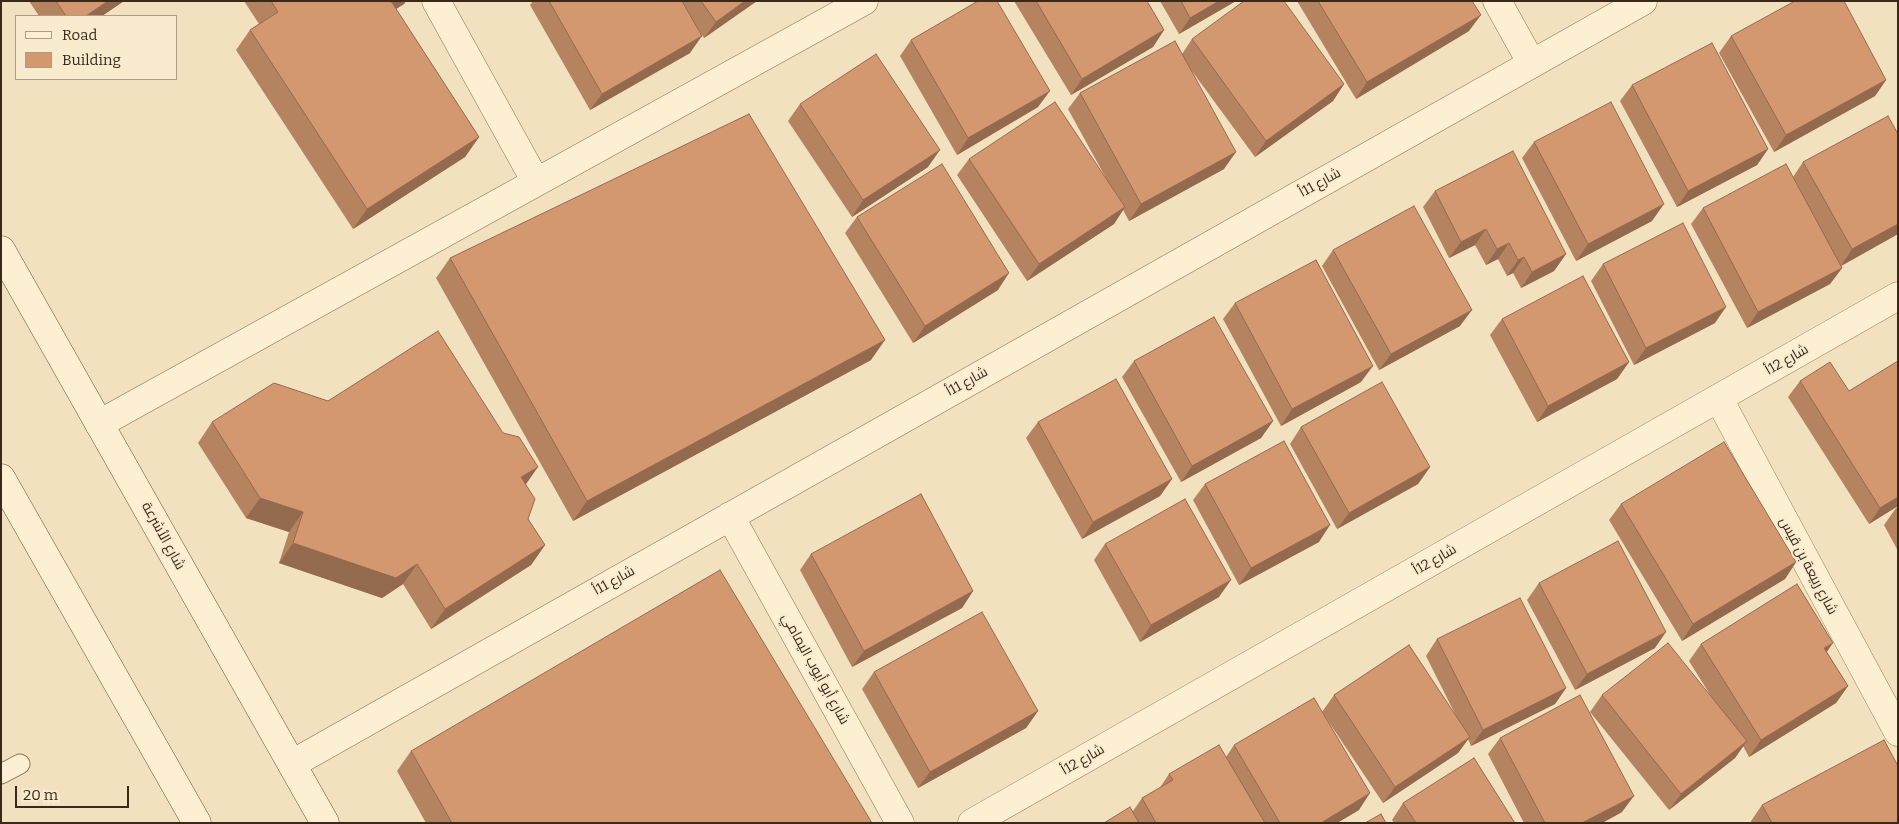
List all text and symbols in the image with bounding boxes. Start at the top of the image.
legend [15,15,178,80]
text: Road [62,26,97,44]
text: Building [62,51,121,69]
street label: شارع 11أ [1296,165,1344,201]
street label: شارع 12أ [1762,341,1812,379]
street label: شارع 11أ [943,364,991,400]
street label: شارع الأشرعة [138,499,188,573]
street label: شارع ربيعة بن قيس [1775,515,1841,617]
street label: شارع 12أ [1410,541,1460,579]
street label: شارع 11أ [590,563,638,599]
street label: شارع أبو أيوب اليمامي [777,611,853,727]
street label: شارع 12أ [1058,741,1108,779]
scale bar [18,776,131,808]
text: 20 m [23,786,58,804]

